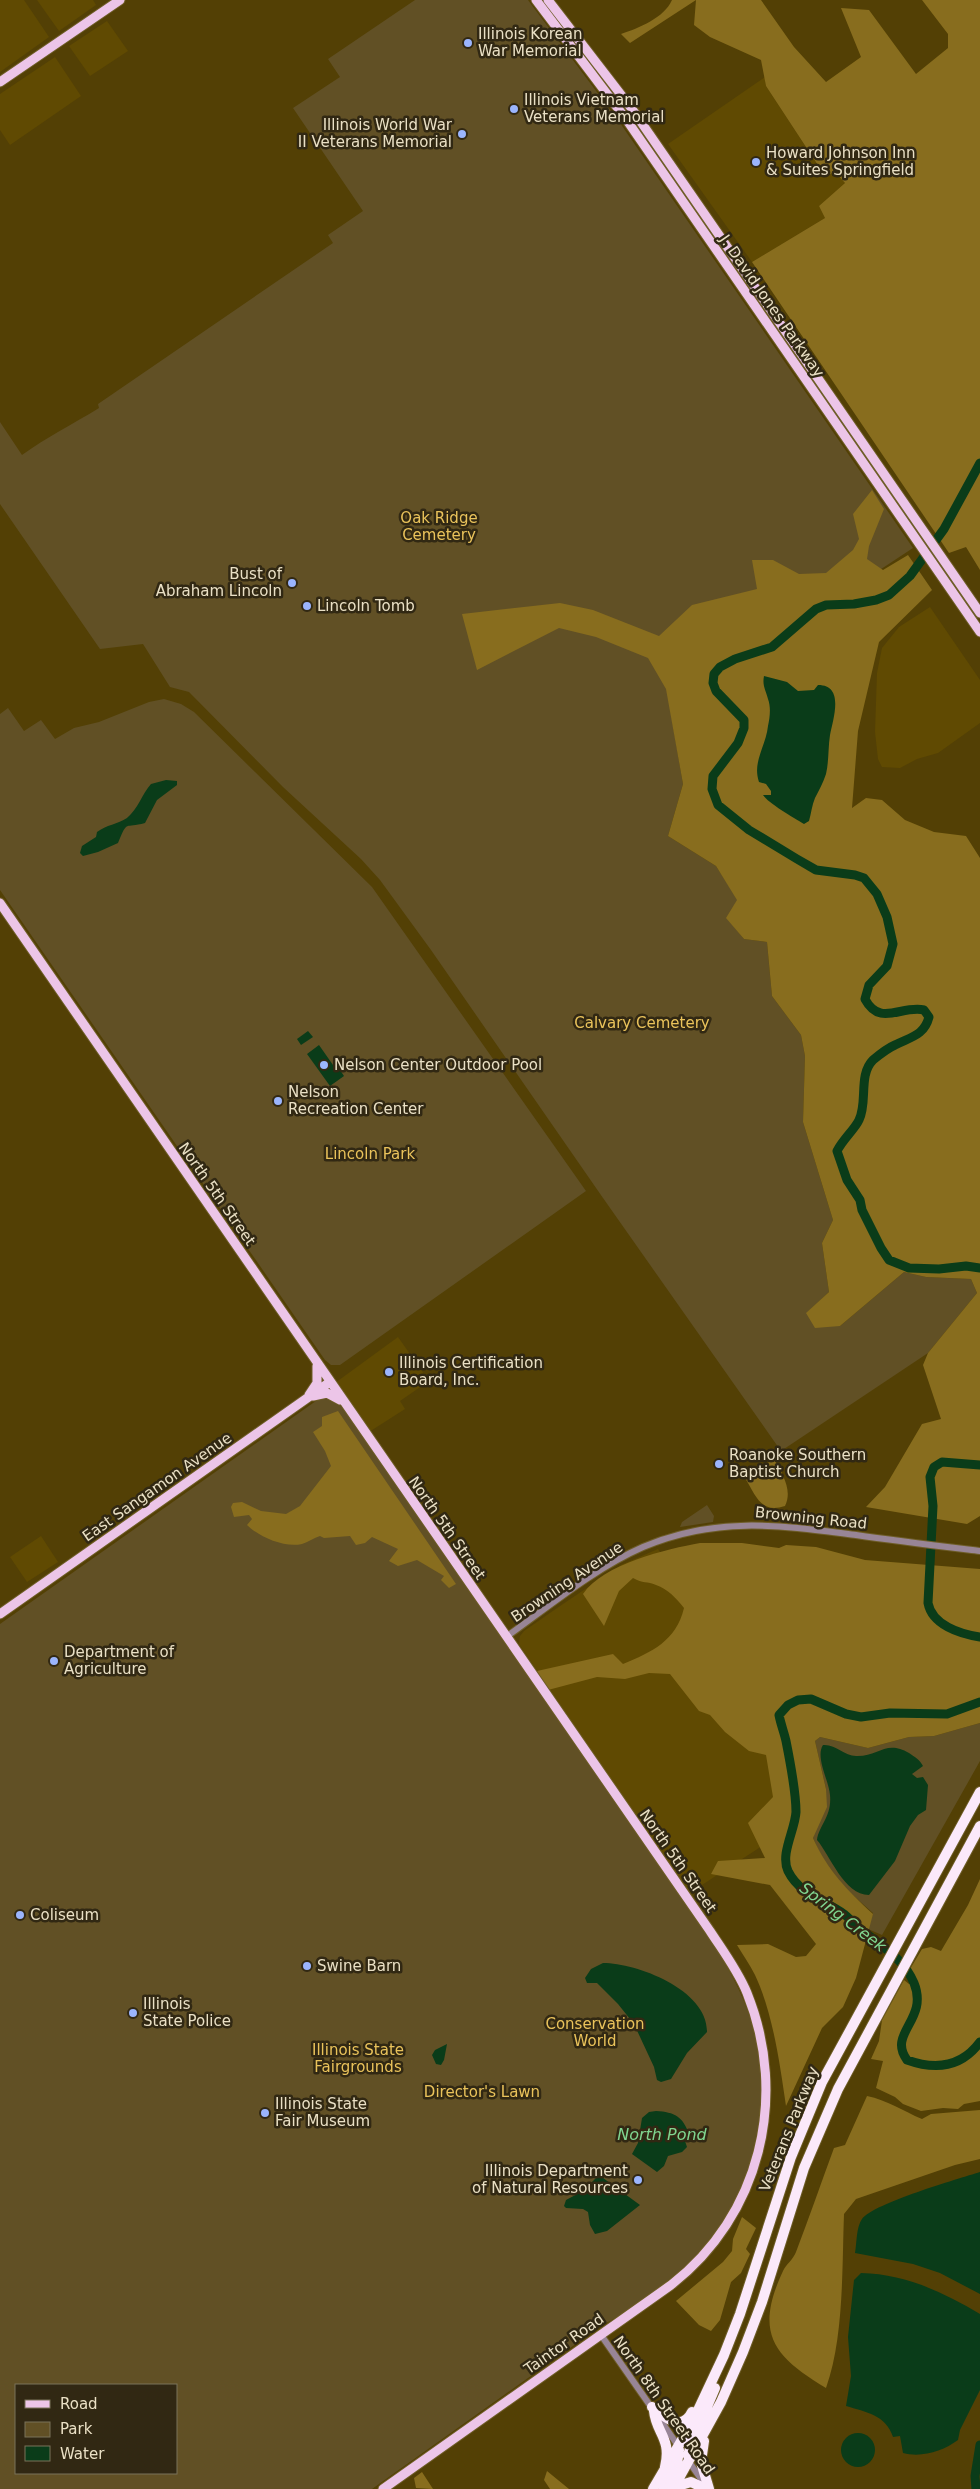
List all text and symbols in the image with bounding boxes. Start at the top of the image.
place label: Illinois Korean War Memorial [478,25,582,60]
marker: Illinois Korean War Memorial [462,37,474,49]
place label: Illinois Vietnam Veterans Memorial [524,91,665,126]
marker: Illinois Vietnam Veterans Memorial [508,103,520,115]
place label: Illinois World War II Veterans Memorial [298,116,453,151]
marker: Illinois World War II Veterans Memorial [456,128,468,140]
place label: Howard Johnson Inn & Suites Springfield [766,144,915,179]
marker: Howard Johnson Inn & Suites Springfield [750,156,762,168]
street label: J. David Jones Parkway [715,231,828,381]
park label: Oak Ridge Cemetery [400,509,478,544]
place label: Bust of Abraham Lincoln [156,565,283,600]
marker: Bust of Abraham Lincoln [286,577,298,589]
place label: Lincoln Tomb [317,597,415,615]
marker: Lincoln Tomb [301,600,313,612]
park label: Calvary Cemetery [574,1014,710,1032]
place label: Nelson Center Outdoor Pool [334,1056,542,1074]
marker: Nelson Center Outdoor Pool [318,1059,330,1071]
place label: Nelson Recreation Center [288,1083,424,1118]
marker: Nelson Recreation Center [272,1095,284,1107]
street label: North 5th Street [175,1139,259,1249]
park label: Lincoln Park [325,1145,415,1163]
place label: Illinois Certification Board, Inc. [399,1354,543,1389]
marker: Illinois Certification Board, Inc. [383,1366,395,1378]
street label: East Sangamon Avenue [79,1429,235,1545]
place label: Roanoke Southern Baptist Church [729,1446,866,1481]
marker: Roanoke Southern Baptist Church [713,1458,725,1470]
street label: North 5th Street [405,1473,489,1583]
street label: Browning Road [754,1503,868,1533]
street label: Browning Avenue [508,1538,626,1626]
place label: Department of Agriculture [64,1643,175,1678]
marker: Department of Agriculture [48,1655,60,1667]
street label: North 5th Street [636,1806,720,1916]
water label: Spring Creek [796,1878,891,1956]
place label: Coliseum [30,1906,99,1924]
marker: Coliseum [14,1909,26,1921]
place label: Swine Barn [317,1957,401,1975]
marker: Swine Barn [301,1960,313,1972]
place label: Illinois State Police [143,1995,231,2030]
marker: Illinois State Police [127,2007,139,2019]
park label: Conservation World [545,2015,645,2050]
park label: Illinois State Fairgrounds [312,2041,404,2076]
street label: Veterans Parkway [756,2064,822,2194]
park label: Director's Lawn [424,2083,540,2101]
place label: Illinois State Fair Museum [275,2095,370,2130]
marker: Illinois State Fair Museum [259,2107,271,2119]
water label: North Pond [617,2125,708,2144]
place label: Illinois Department of Natural Resources [472,2162,628,2197]
marker: Illinois Department of Natural Resources [632,2174,644,2186]
street label: Taintor Road [520,2310,607,2379]
street label: North 8th Street Road [609,2332,719,2478]
legend [15,2384,178,2474]
text: Road [60,2395,98,2413]
text: Park [60,2420,93,2438]
text: Water [60,2445,105,2463]

